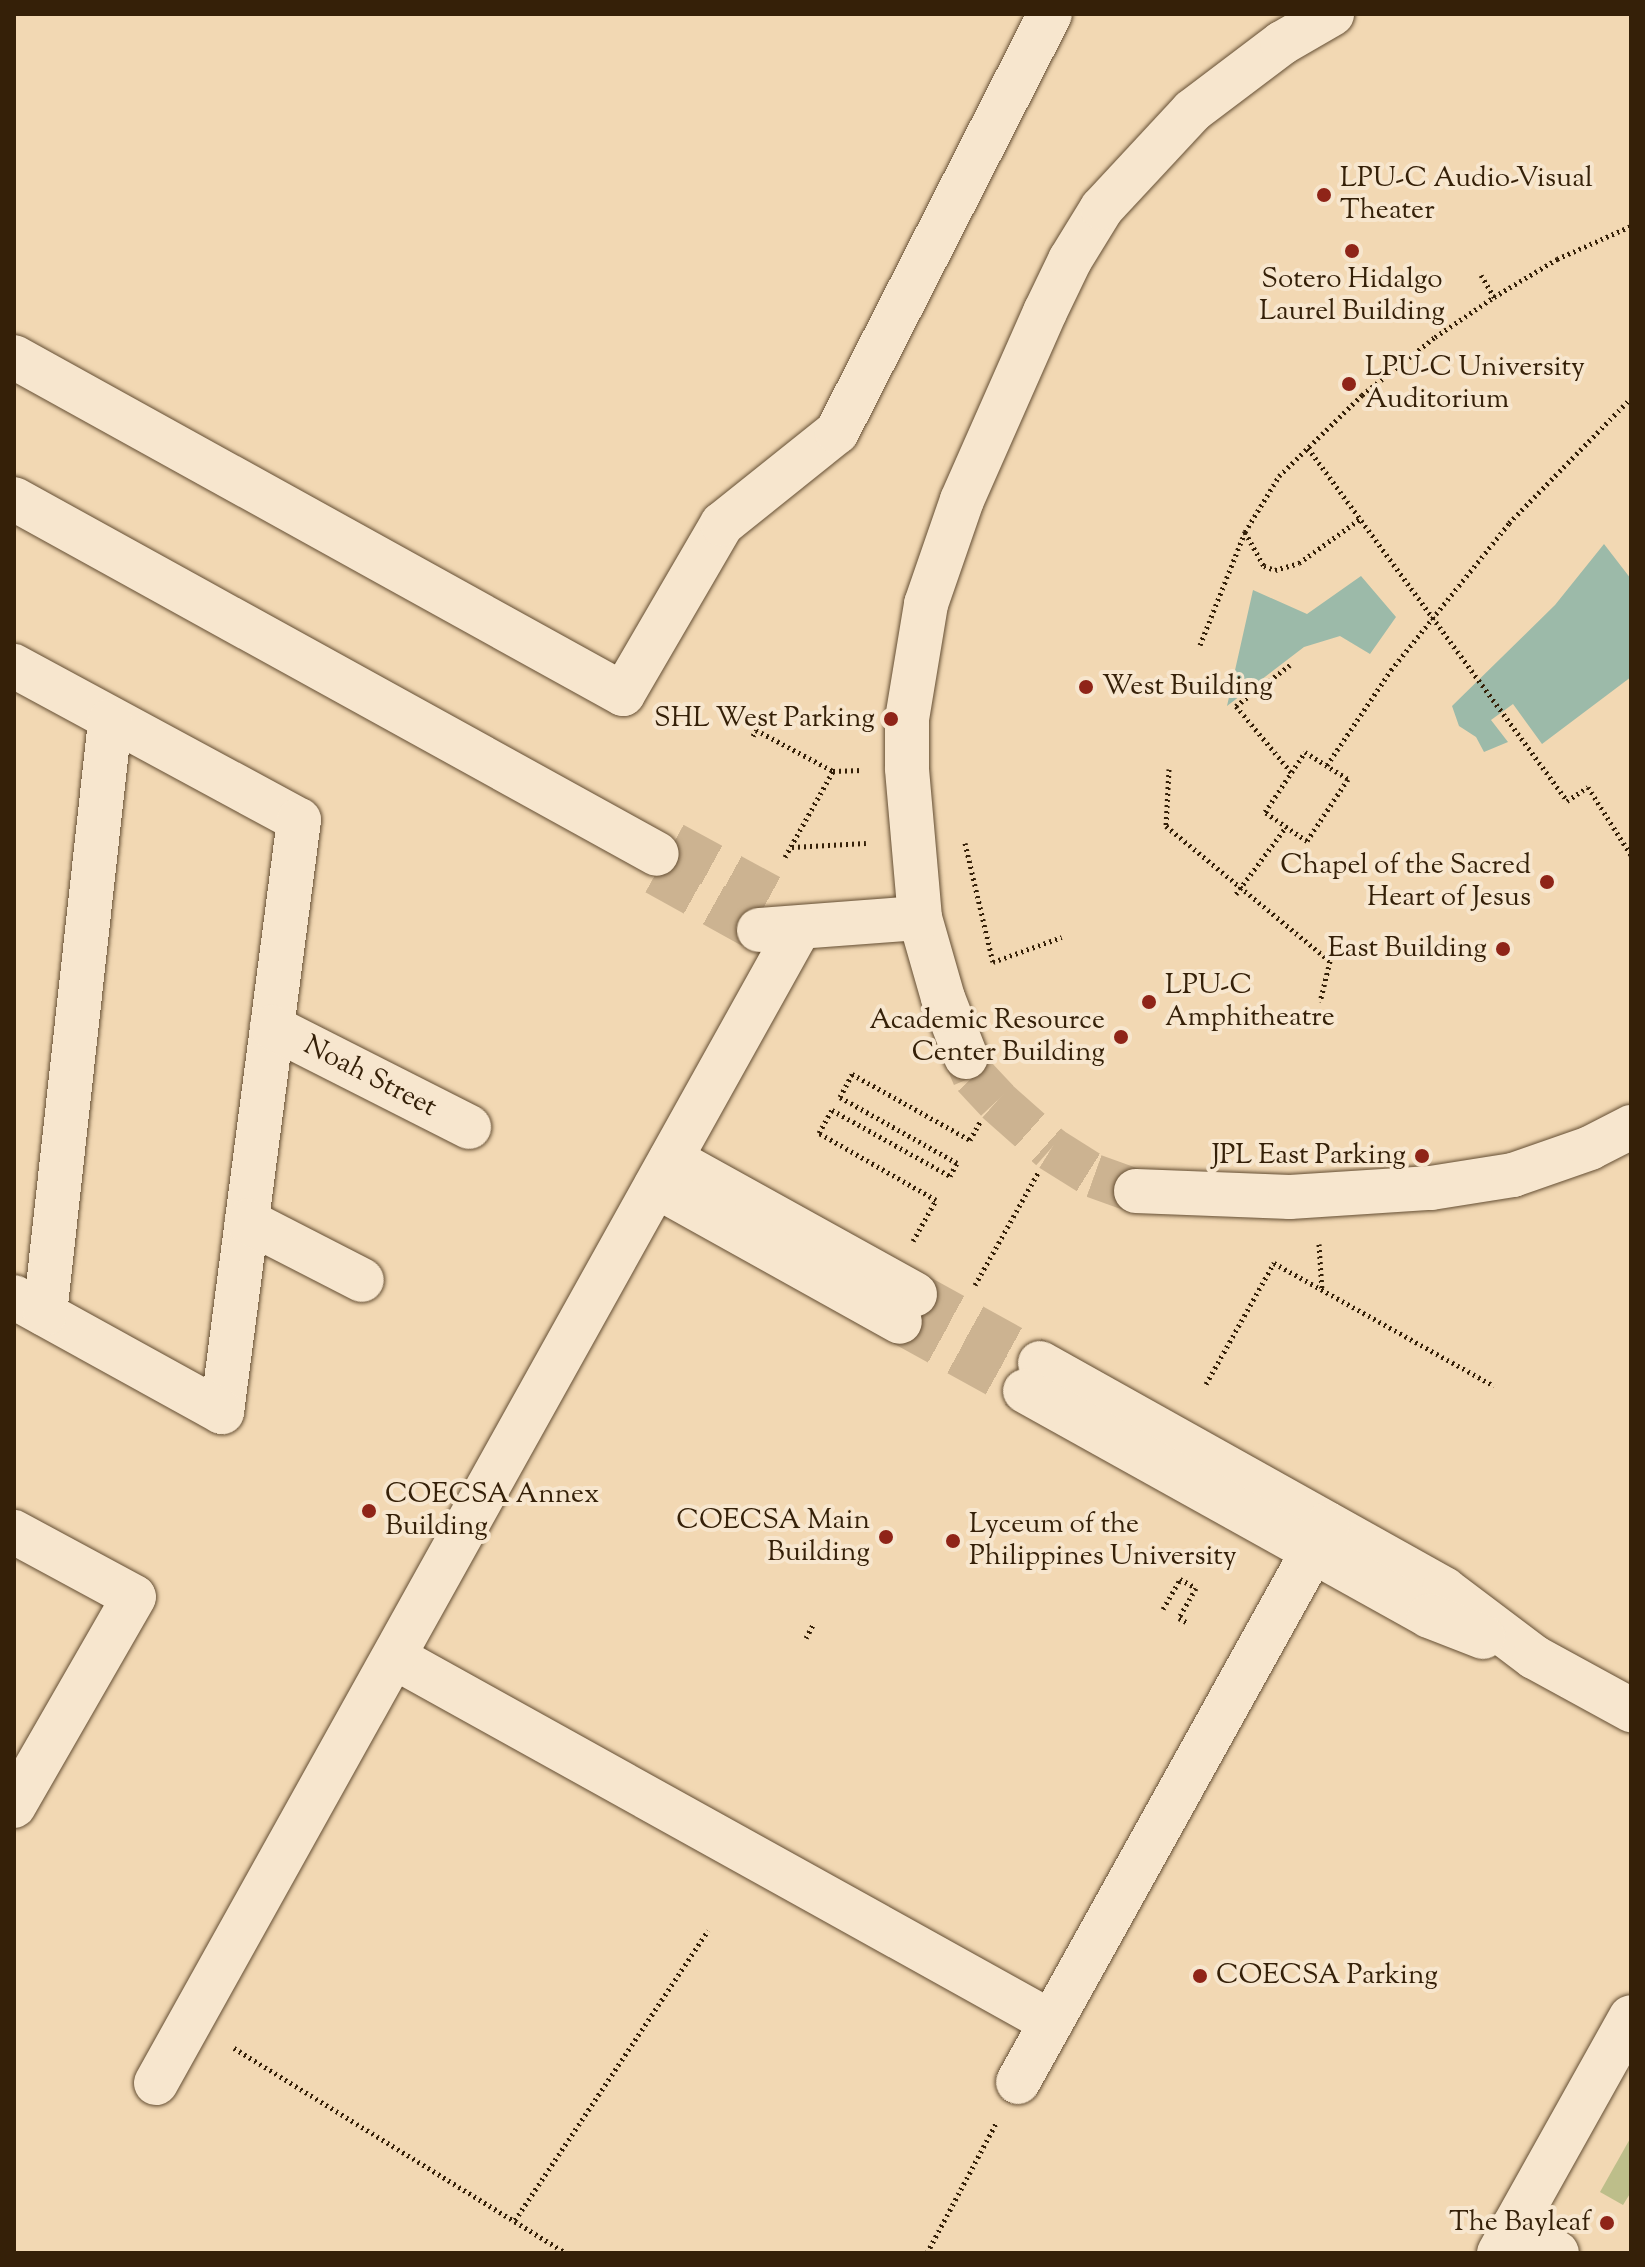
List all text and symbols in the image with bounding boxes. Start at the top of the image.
place label: LPU-C Audio-Visual Theater [1340,162,1593,228]
marker: LPU-C Audio-Visual Theater [1315,186,1333,204]
marker: Sotero Hidalgo Laurel Building [1343,242,1361,260]
place label: Sotero Hidalgo Laurel Building [1259,263,1445,329]
place label: LPU-C University Auditorium [1365,351,1585,417]
marker: LPU-C University Auditorium [1340,375,1358,393]
place label: West Building [1102,670,1273,704]
marker: West Building [1077,678,1095,696]
place label: SHL West Parking [654,702,875,736]
marker: SHL West Parking [882,710,900,728]
place label: Chapel of the Sacred Heart of Jesus [1280,849,1531,915]
marker: Chapel of the Sacred Heart of Jesus [1538,873,1556,891]
place label: East Building [1328,932,1487,966]
marker: East Building [1494,940,1512,958]
place label: LPU-C Amphitheatre [1165,969,1335,1035]
marker: LPU-C Amphitheatre [1140,993,1158,1011]
place label: Academic Resource Center Building [869,1004,1105,1070]
marker: Academic Resource Center Building [1112,1028,1130,1046]
street label: Noah Street [298,1029,442,1125]
place label: JPL East Parking [1211,1139,1406,1173]
marker: JPL East Parking [1413,1147,1431,1165]
place label: COECSA Annex Building [385,1478,599,1544]
marker: COECSA Annex Building [360,1502,378,1520]
place label: COECSA Main Building [676,1504,870,1570]
place label: Lyceum of the Philippines University [969,1508,1237,1574]
marker: COECSA Main Building [877,1528,895,1546]
marker: Lyceum of the Philippines University [944,1532,962,1550]
place label: COECSA Parking [1216,1959,1438,1993]
marker: COECSA Parking [1191,1967,1209,1985]
place label: The Bayleaf [1449,2206,1591,2240]
marker: The Bayleaf [1598,2214,1616,2232]

